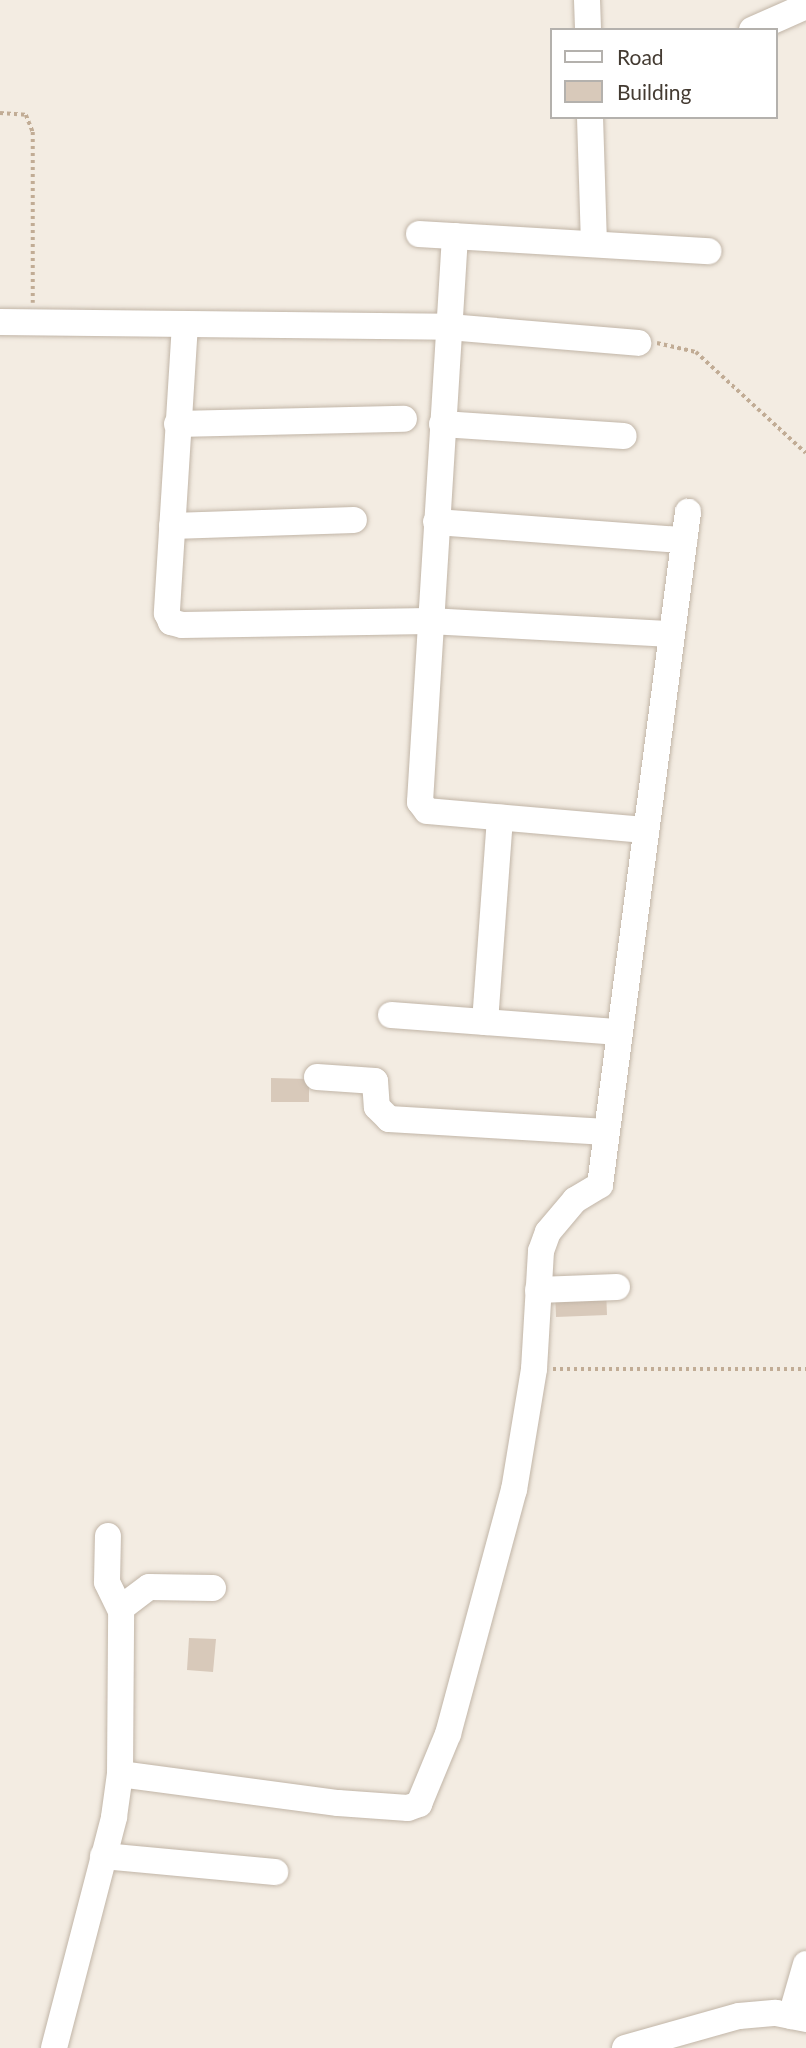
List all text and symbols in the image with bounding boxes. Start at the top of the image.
legend [550,28,778,119]
text: Road [617,44,664,69]
text: Building [617,79,692,104]

